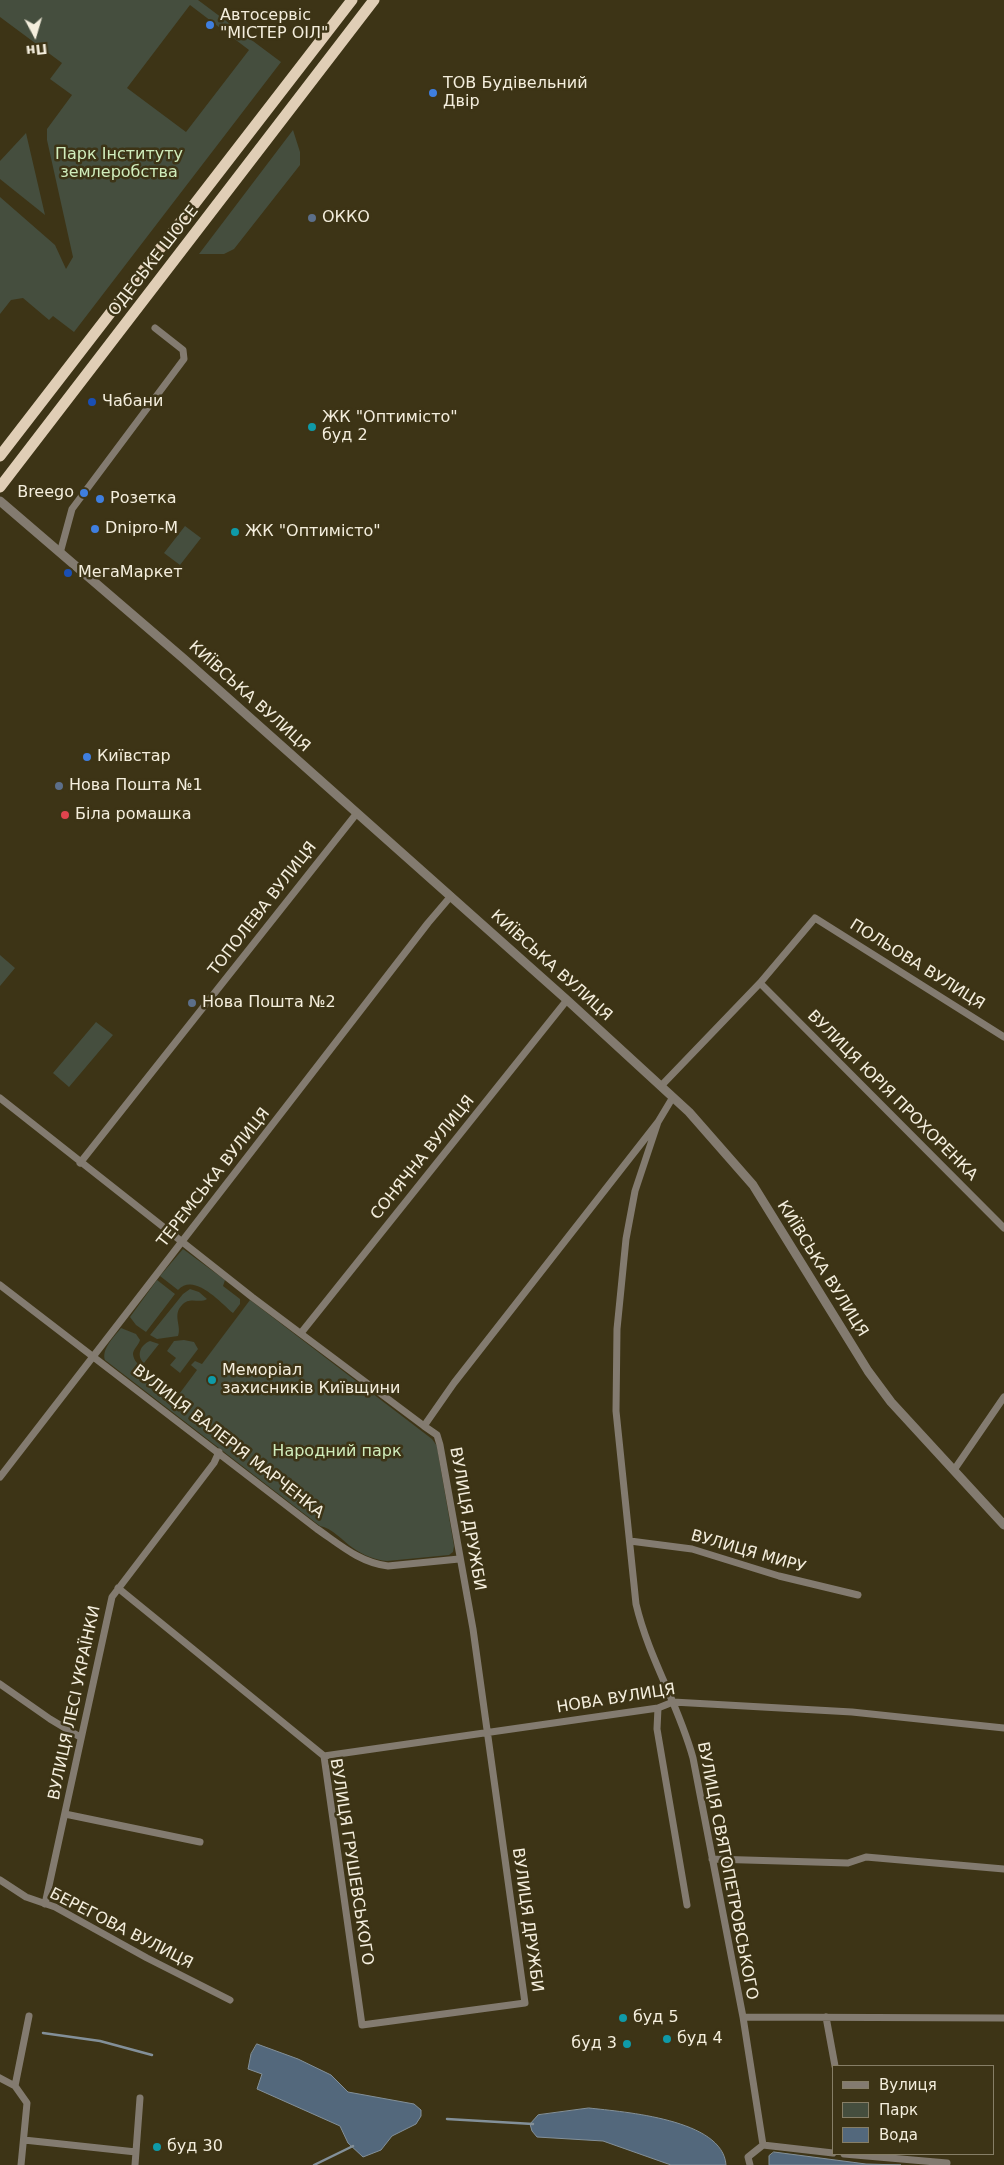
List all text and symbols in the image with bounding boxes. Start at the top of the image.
place label: Автосервіс "МІСТЕР ОІЛ" [220,6,328,44]
north arrow [10,10,60,60]
marker: Автосервіс "МІСТЕР ОІЛ" [204,19,216,31]
text: Пн [25,41,48,59]
place label: ТОВ Будівельний Двір [443,74,588,112]
marker: ТОВ Будівельний Двір [427,87,439,99]
park label: Парк Інституту землеробства [55,145,183,183]
street label: ОДЕСЬКЕ ШОСЕ [105,202,203,320]
place label: ОККО [322,208,370,228]
marker: ОККО [306,212,318,224]
place label: Чабани [102,392,163,412]
marker: Чабани [86,396,98,408]
place label: ЖК "Оптимісто" буд 2 [322,408,458,446]
marker: ЖК "Оптимісто" буд 2 [306,421,318,433]
place label: Breego [17,483,74,503]
marker: Breego [78,487,90,499]
place label: Розетка [110,489,177,509]
marker: Розетка [94,493,106,505]
place label: Dnipro-M [105,519,178,539]
place label: ЖК "Оптимісто" [245,522,381,542]
marker: Dnipro-M [89,523,101,535]
marker: ЖК "Оптимісто" [229,526,241,538]
place label: МегаМаркет [78,563,182,583]
marker: МегаМаркет [62,567,74,579]
street label: КИЇВСЬКА ВУЛИЦЯ [184,637,314,757]
place label: Київстар [97,747,171,767]
marker: Київстар [81,751,93,763]
place label: Нова Пошта №1 [69,776,203,796]
marker: Нова Пошта №1 [53,780,65,792]
place label: Біла ромашка [75,805,191,825]
marker: Біла ромашка [59,809,71,821]
street label: ТОПОЛЕВА ВУЛИЦЯ [205,838,321,980]
street label: КИЇВСЬКА ВУЛИЦЯ [486,906,616,1026]
street label: ПОЛЬОВА ВУЛИЦЯ [846,916,988,1014]
place label: Нова Пошта №2 [202,993,336,1013]
marker: Нова Пошта №2 [186,997,198,1009]
street label: ВУЛИЦЯ ЮРІЯ ПРОХОРЕНКА [803,1007,981,1185]
street label: СОНЯЧНА ВУЛИЦЯ [367,1092,479,1224]
street label: ТЕРЕМСЬКА ВУЛИЦЯ [154,1105,274,1251]
street label: КИЇВСЬКА ВУЛИЦЯ [772,1197,872,1341]
street label: ВУЛИЦЯ ВАЛЕРІЯ МАРЧЕНКА [128,1361,328,1523]
place label: Меморіал захисників Київщини [222,1361,400,1399]
marker: Меморіал захисників Київщини [206,1374,218,1386]
park label: Народний парк [272,1442,402,1462]
street label: ВУЛИЦЯ ДРУЖБИ [445,1446,489,1592]
street label: ВУЛИЦЯ МИРУ [688,1526,808,1578]
street label: ВУЛИЦЯ ЛЕСІ УКРАЇНКИ [45,1604,105,1802]
street label: НОВА ВУЛИЦЯ [555,1680,677,1718]
street label: ВУЛИЦЯ СВЯТОПЕТРОВСЬКОГО [693,1740,761,2002]
street label: ВУЛИЦЯ ГРУШЕВСЬКОГО [325,1757,377,1967]
street label: ВУЛИЦЯ ДРУЖБИ [507,1847,547,1993]
street label: БЕРЕГОВА ВУЛИЦЯ [46,1884,196,1974]
place label: буд 5 [633,2008,679,2028]
marker: буд 5 [617,2012,629,2024]
place label: буд 4 [677,2029,723,2049]
marker: буд 4 [661,2033,673,2045]
place label: буд 3 [571,2034,617,2054]
marker: буд 3 [621,2038,633,2050]
legend [832,2065,994,2155]
text: Вулиця [879,2076,937,2094]
text: Парк [879,2101,918,2119]
text: Вода [879,2126,918,2144]
place label: буд 30 [167,2137,223,2157]
marker: буд 30 [151,2141,163,2153]

